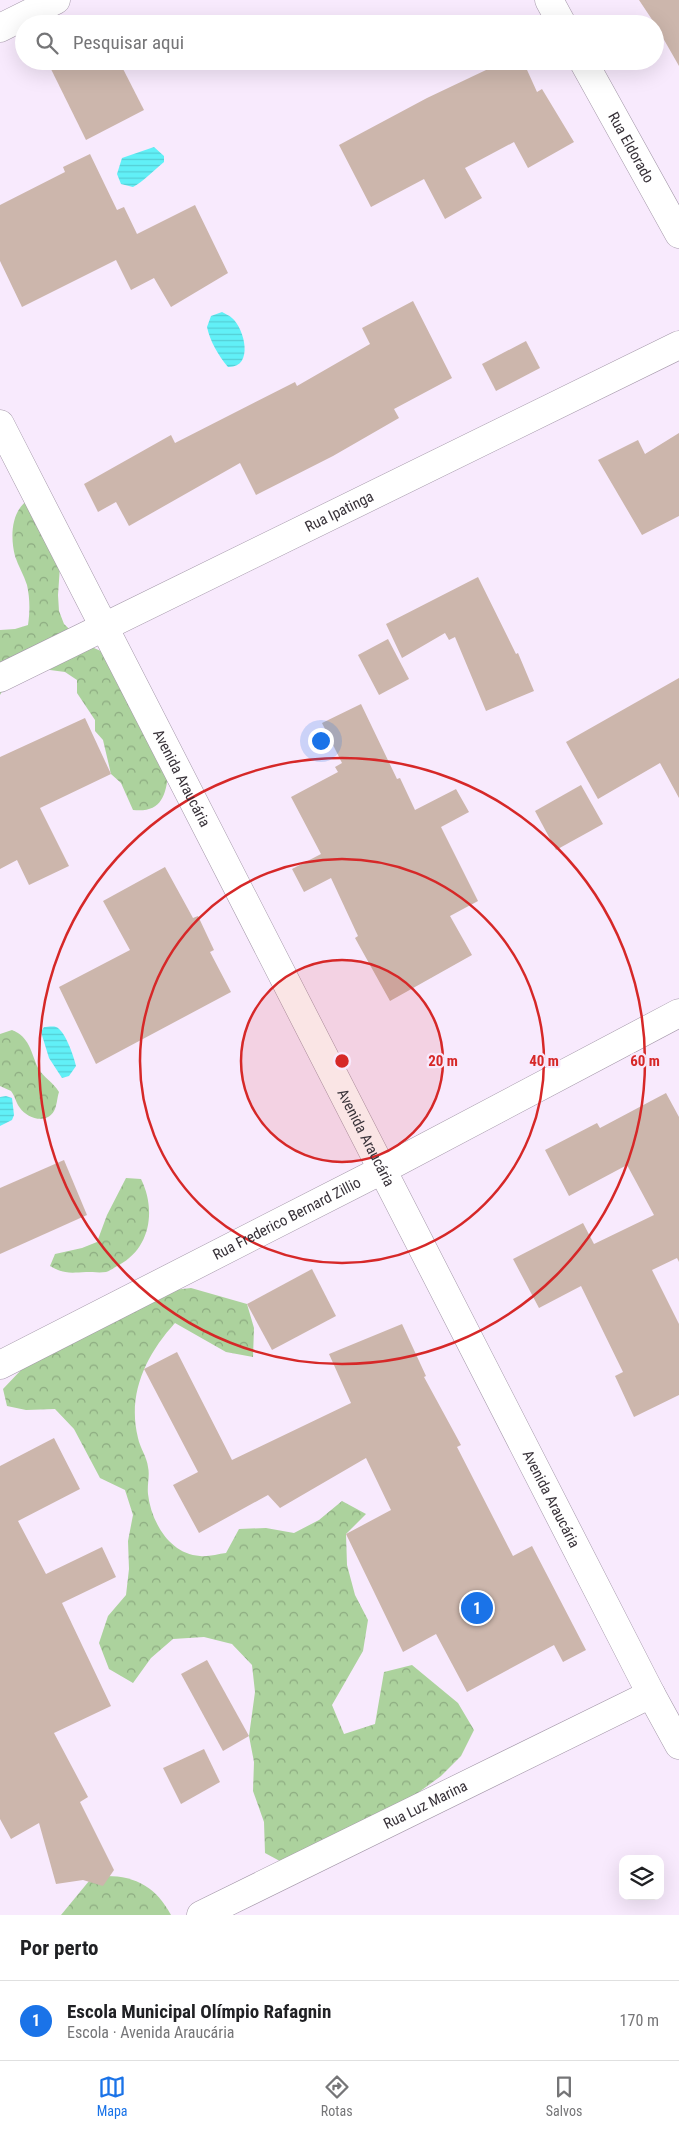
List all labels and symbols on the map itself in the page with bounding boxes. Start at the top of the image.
street label: Rua Eldorado [604,109,658,186]
street label: Rua Ipatinga [302,487,377,536]
street label: Avenida Araucária [149,726,214,830]
your location [308,728,334,754]
centre of rings [333,1052,351,1070]
text: 20 m [428,1052,458,1070]
text: 40 m [529,1052,559,1070]
text: 60 m [630,1052,660,1070]
street label: Avenida Araucária [333,1086,398,1190]
street label: Rua Frederico Bernard Zillio [210,1173,364,1264]
street label: Avenida Araucária [519,1447,584,1551]
pin: 1 [461,1589,493,1627]
street label: Rua Luz Marina [381,1777,470,1833]

